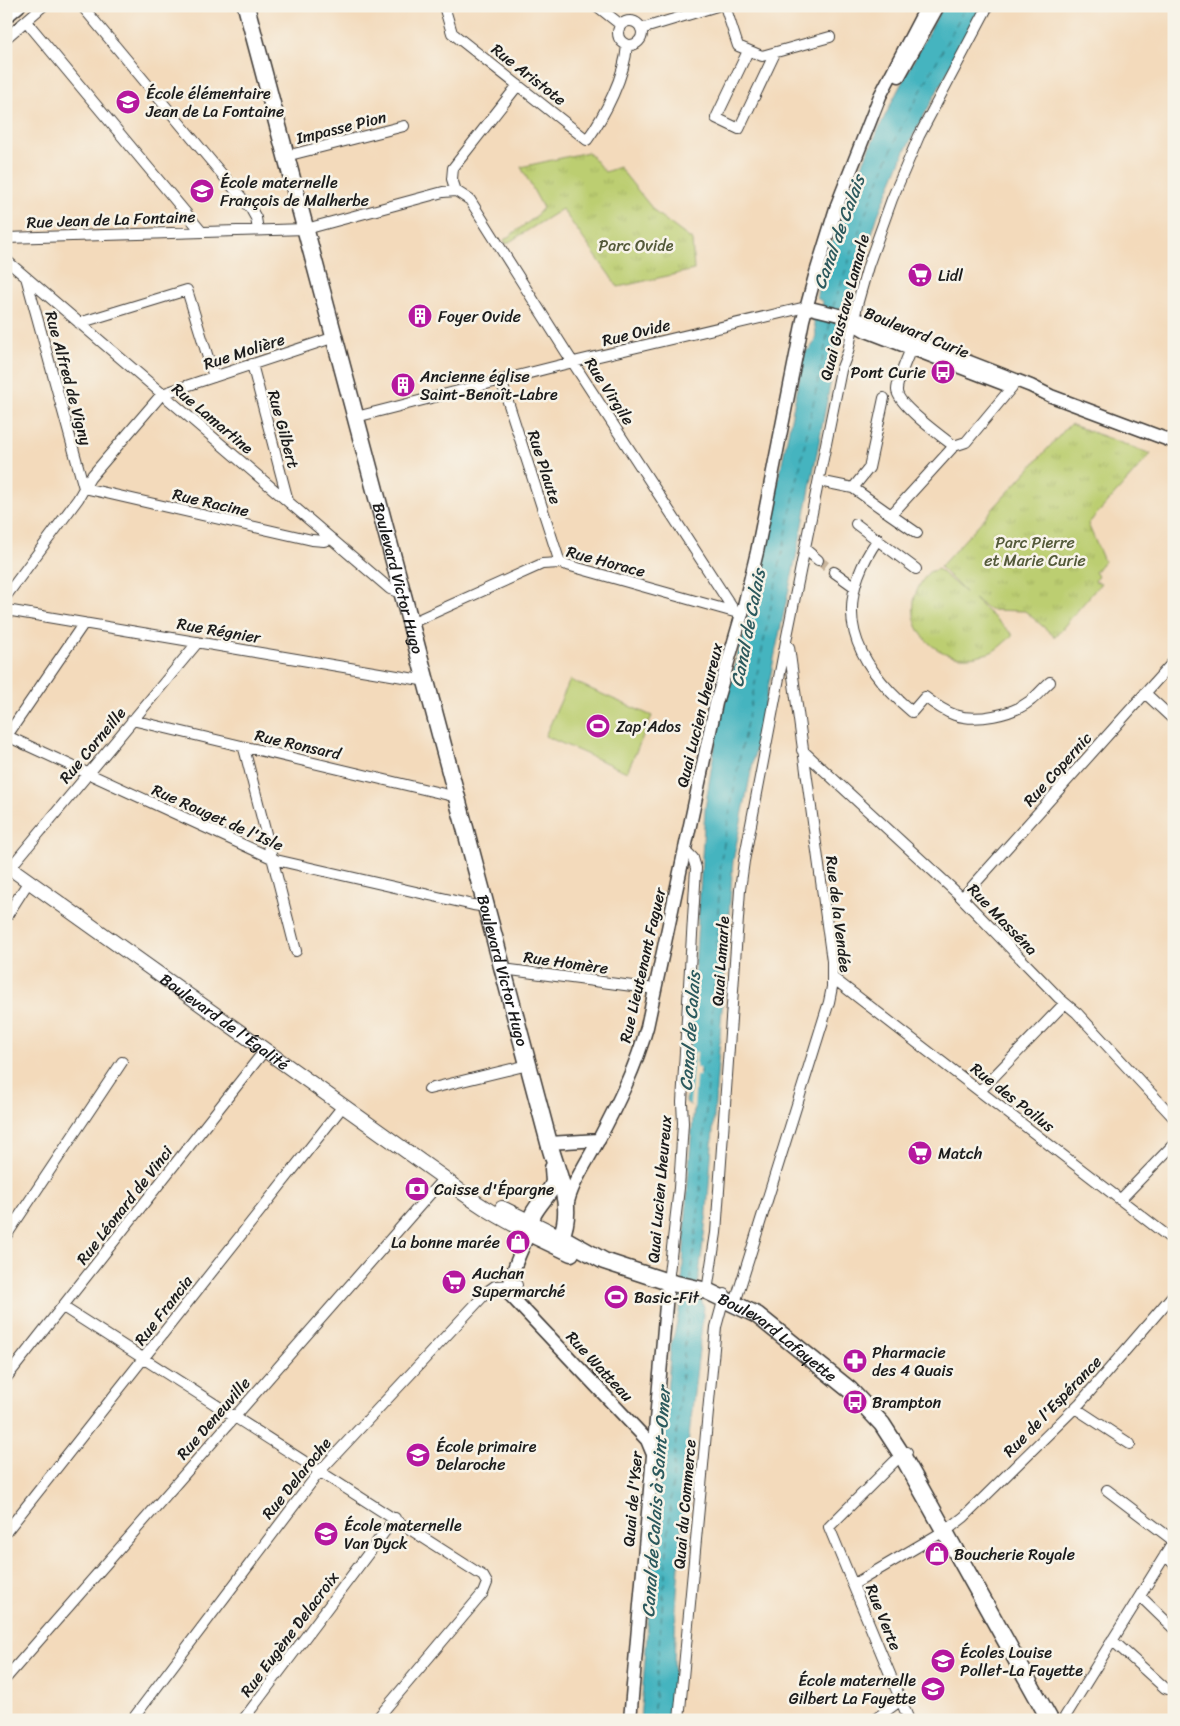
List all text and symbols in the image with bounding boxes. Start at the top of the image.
street label: Rue Aristote [485,35,573,113]
place label: École élémentaire Jean de La Fontaine [145,79,284,126]
school or university icon: École élémentaire Jean de La Fontaine [115,89,141,115]
street label: Impasse Pion [292,102,390,153]
place label: École maternelle François de Malherbe [220,168,369,215]
water label: Canal de Calais [804,169,875,294]
school or university icon: École maternelle François de Malherbe [189,178,215,204]
street label: Rue Jean de La Fontaine [26,202,196,237]
street label: Quai Gustave Lamarle [811,230,878,384]
park label: Parc Ovide [599,231,674,260]
place label: Lidl [938,261,963,290]
supermarket icon: Lidl [907,262,933,288]
street label: Boulevard Curie [860,298,974,367]
place label: Foyer Ovide [438,302,521,331]
building icon: Foyer Ovide [407,303,433,329]
street label: Rue Alfred de Vigny [37,308,101,449]
street label: Rue Ovide [599,310,673,355]
street label: Rue Molière [200,325,289,378]
street label: Rue Virgile [577,351,643,431]
place label: Pont Curie [851,358,926,387]
bus stop icon: Pont Curie [930,359,956,385]
place label: Ancienne église Saint-Benoît-Labre [419,362,558,409]
building icon: Ancienne église Saint-Benoît-Labre [390,372,416,398]
street label: Rue Lamartine [165,375,261,462]
street label: Rue Gilbert [259,387,308,471]
street label: Rue Plaute [519,426,570,508]
street label: Rue Racine [170,480,252,525]
street label: Boulevard Victor Hugo [364,499,432,657]
park label: Parc Pierre et Marie Curie [984,528,1086,575]
street label: Rue Horace [563,537,649,586]
water label: Canal de Calais [721,565,775,690]
street label: Rue Régnier [175,609,264,652]
street label: Quai Lucien Lheureux [668,639,732,790]
street label: Rue Corneille [51,700,134,790]
place label: Zap'Ados [616,712,681,741]
sports icon: Zap'Ados [585,713,611,739]
street label: Rue Ronsard [252,721,345,769]
street label: Rue Copernic [1016,725,1099,814]
street label: Rue Rouget de l'Isle [147,775,288,860]
street label: Rue de la Vendée [817,854,860,974]
street label: Rue Masséna [960,876,1045,963]
street label: Rue Lieutenant Faguer [611,883,675,1046]
street label: Boulevard Victor Hugo [468,891,537,1050]
street label: Quai Lamarle [703,915,738,1007]
street label: Rue Homère [522,942,610,983]
street label: Boulevard de l'Égalité [154,965,296,1078]
water label: Canal de Calais [670,969,710,1092]
street label: Rue des Poilus [964,1055,1062,1140]
street label: Quai Lucien Lheureux [639,1113,680,1264]
street label: Rue Léonard de Vinci [68,1139,181,1271]
place label: Match [938,1139,982,1168]
supermarket icon: Match [907,1140,933,1166]
place label: Caisse d'Épargne [434,1175,554,1204]
bank icon: Caisse d'Épargne [404,1176,430,1202]
place label: La bonne marée [391,1228,500,1257]
shop icon: La bonne marée [505,1229,531,1255]
place label: Auchan Supermarché [471,1259,565,1306]
street label: Rue Francia [126,1268,201,1352]
supermarket icon: Auchan Supermarché [441,1269,467,1295]
place label: Basic-Fit [634,1283,699,1312]
sports icon: Basic-Fit [603,1284,629,1310]
street label: Boulevard Lafayette [713,1284,844,1390]
street label: Rue Watteau [559,1324,641,1409]
place label: Pharmacie des 4 Quais [872,1338,954,1385]
pharmacy icon: Pharmacie des 4 Quais [842,1348,868,1374]
street label: Rue de l'Espérance [996,1348,1109,1464]
street label: Rue Deneuville [169,1370,258,1467]
water label: Canal de Calais à Saint-Omer [632,1382,680,1618]
place label: Brampton [872,1388,942,1417]
bus stop icon: Brampton [842,1389,868,1415]
street label: Rue Delaroche [254,1430,339,1526]
place label: École primaire Delaroche [436,1432,537,1479]
street label: Quai du Commerce [664,1438,705,1570]
school or university icon: École primaire Delaroche [405,1442,431,1468]
street label: Quai de l'Yser [614,1449,651,1548]
place label: École maternelle Van Dyck [344,1511,462,1558]
school or university icon: École maternelle Van Dyck [313,1521,339,1547]
place label: Boucherie Royale [954,1540,1075,1569]
shop icon: Boucherie Royale [924,1541,950,1567]
street label: Rue Eugène Delacroix [232,1565,347,1703]
street label: Rue Verte [857,1579,910,1655]
place label: Écoles Louise Pollet-La Fayette [960,1638,1083,1685]
school or university icon: Écoles Louise Pollet-La Fayette [930,1648,956,1674]
place label: École maternelle Gilbert La Fayette [789,1666,916,1713]
school or university icon: École maternelle Gilbert La Fayette [920,1676,946,1702]

